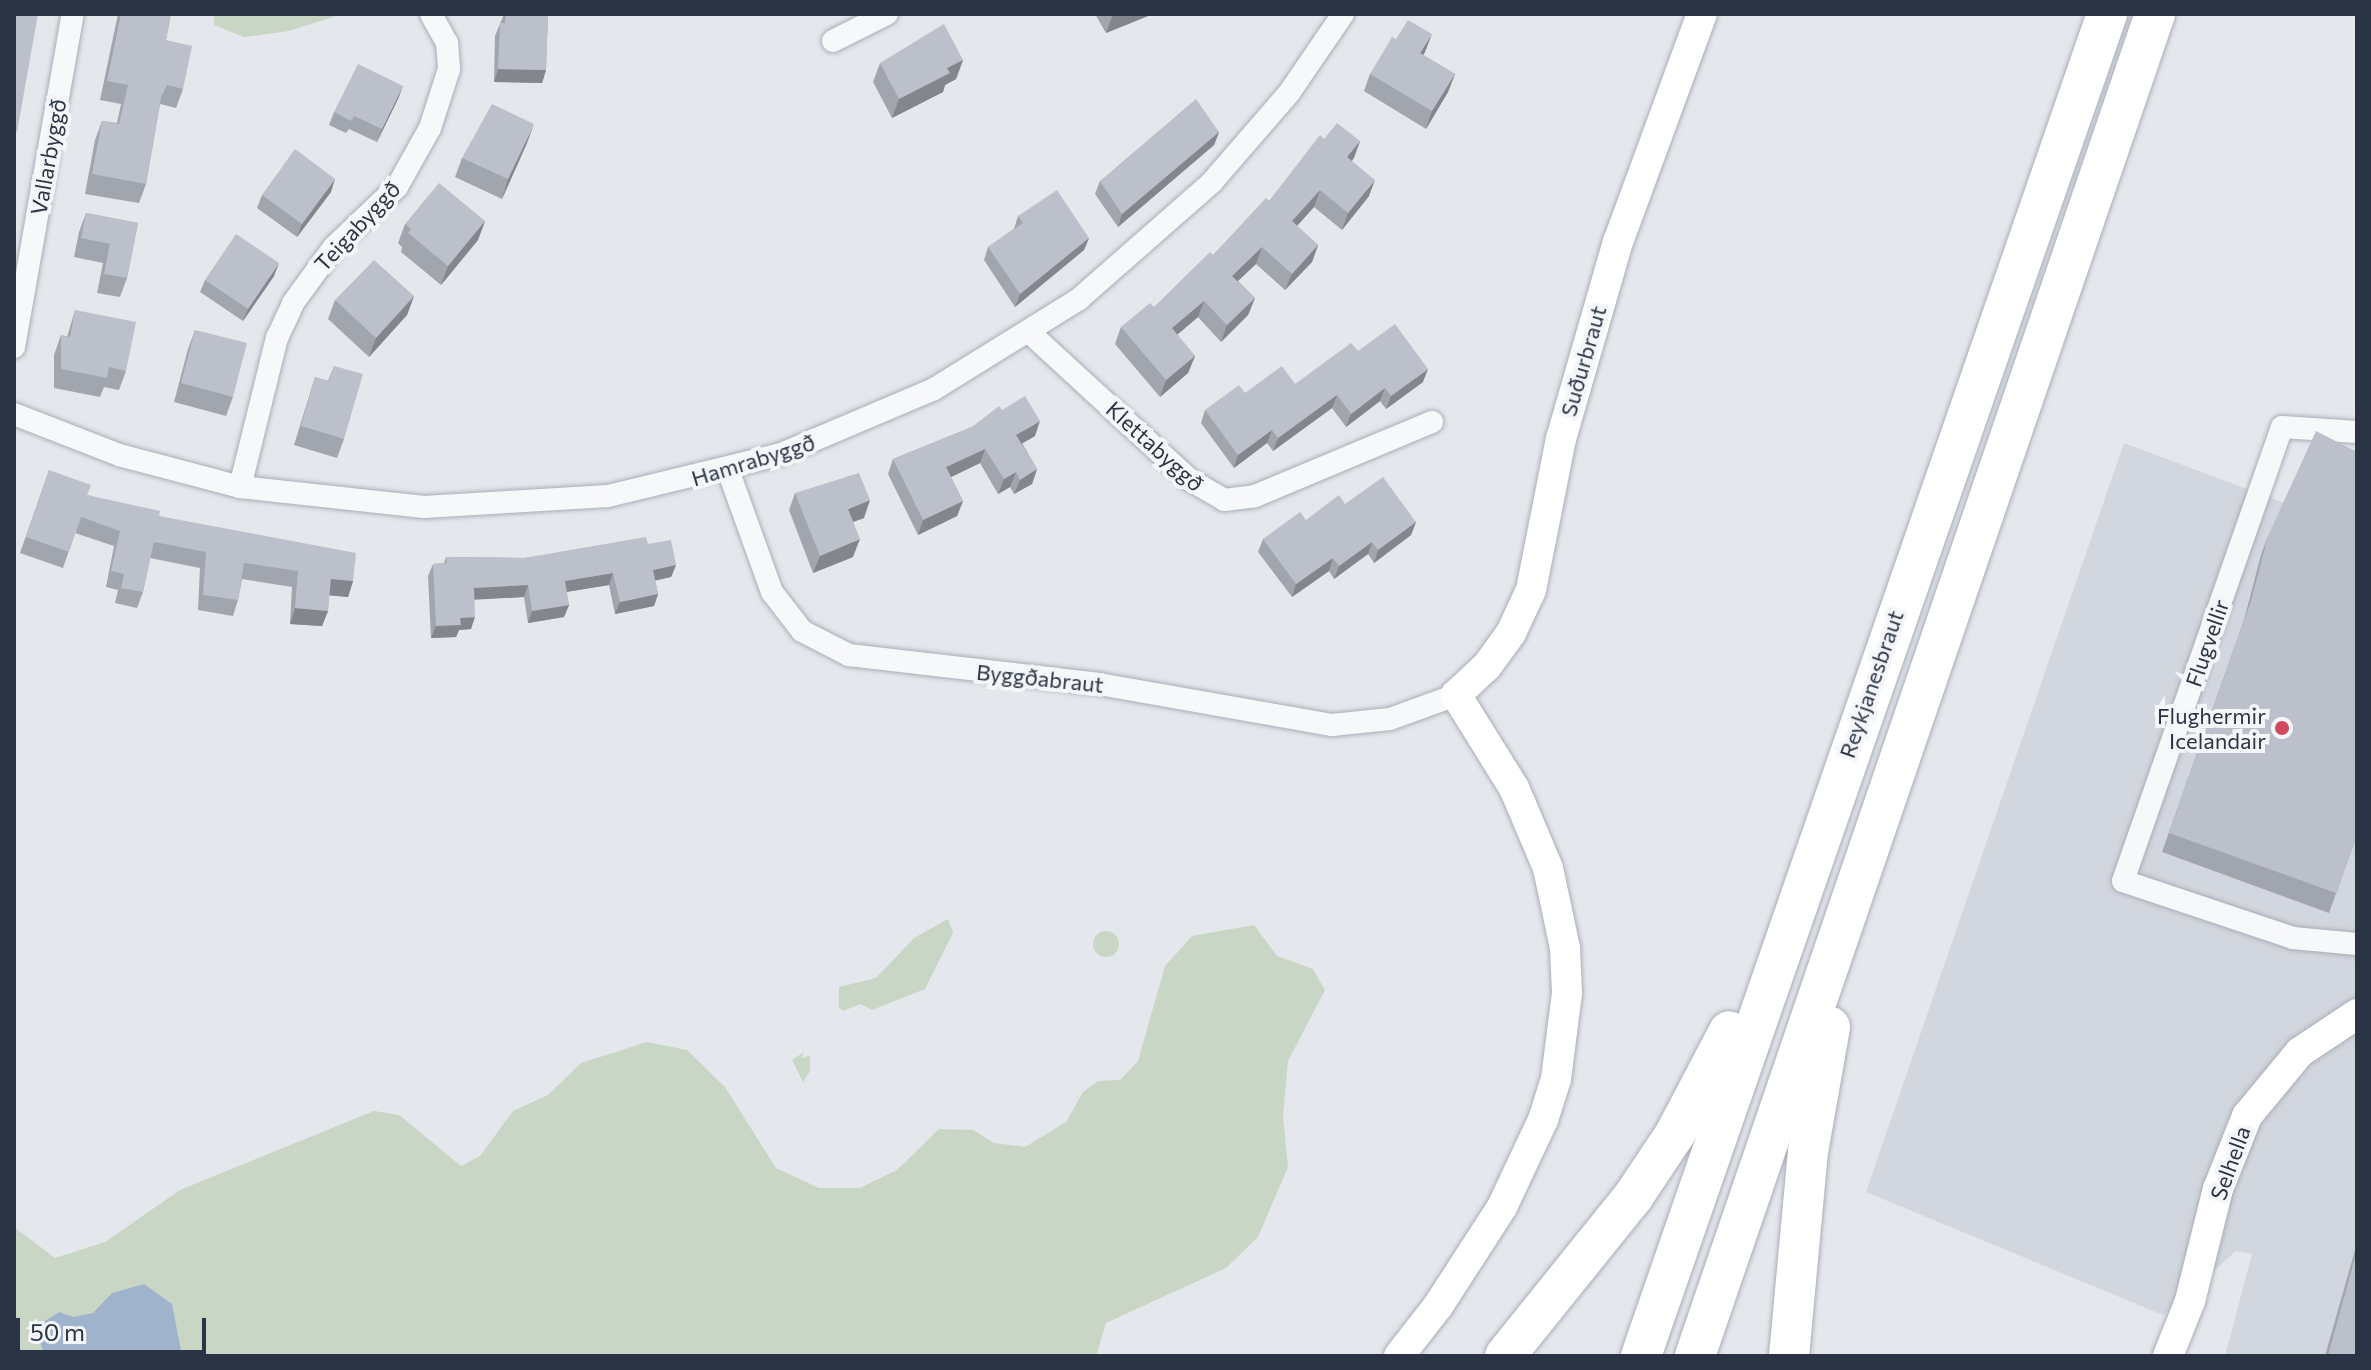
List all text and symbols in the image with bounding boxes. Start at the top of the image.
street label: Vallarbyggð [25,97,71,217]
street label: Teigabyggð [309,176,405,276]
street label: Suðurbraut [1555,303,1611,419]
street label: Klettabyggð [1101,395,1209,497]
street label: Hamrabyggð [688,429,818,491]
street label: Flugvellir [2180,596,2234,690]
street label: Reykjanesbraut [1833,607,1909,761]
street label: Byggðabraut [975,658,1105,698]
place label: Flughermir Icelandair [2157,702,2266,754]
marker: Flughermir Icelandair [2273,719,2291,737]
street label: Selhella [2204,1122,2256,1204]
scale bar [20,1302,210,1352]
text: 50 m [30,1317,85,1346]

